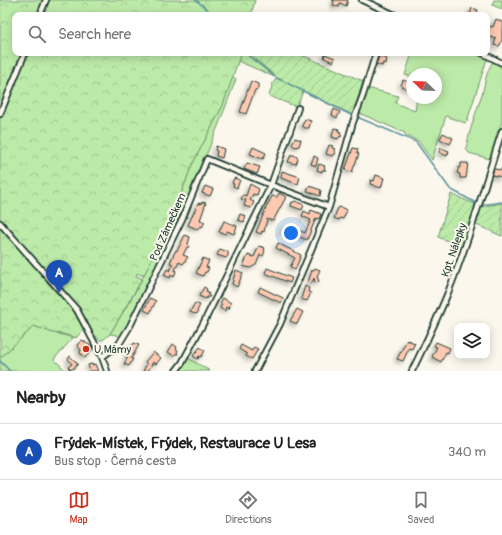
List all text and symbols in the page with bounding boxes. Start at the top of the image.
search box [12,12,490,56]
icon: search [26,23,48,45]
text: Search here [58,25,131,44]
north arrow [406,68,442,104]
street label: Pod Zámečkem [147,191,189,263]
street label: Kpt. Nálepky [439,221,469,279]
your location [281,223,301,243]
pin: A [46,260,72,293]
map controls [454,323,490,359]
button: layers [454,323,490,359]
place label: U Mámy [94,343,131,356]
marker: U Mámy [81,344,91,354]
text: Nearby [16,387,65,408]
text: Frýdek-Místek, Frýdek, Restaurace U Lesa [54,434,316,453]
text: A [25,444,33,460]
text: 340 m [448,444,486,460]
text: Bus stop · Černá cesta [54,453,176,469]
tab: Map [68,489,90,526]
tab: Directions [225,489,272,526]
tab: Saved [407,489,434,526]

